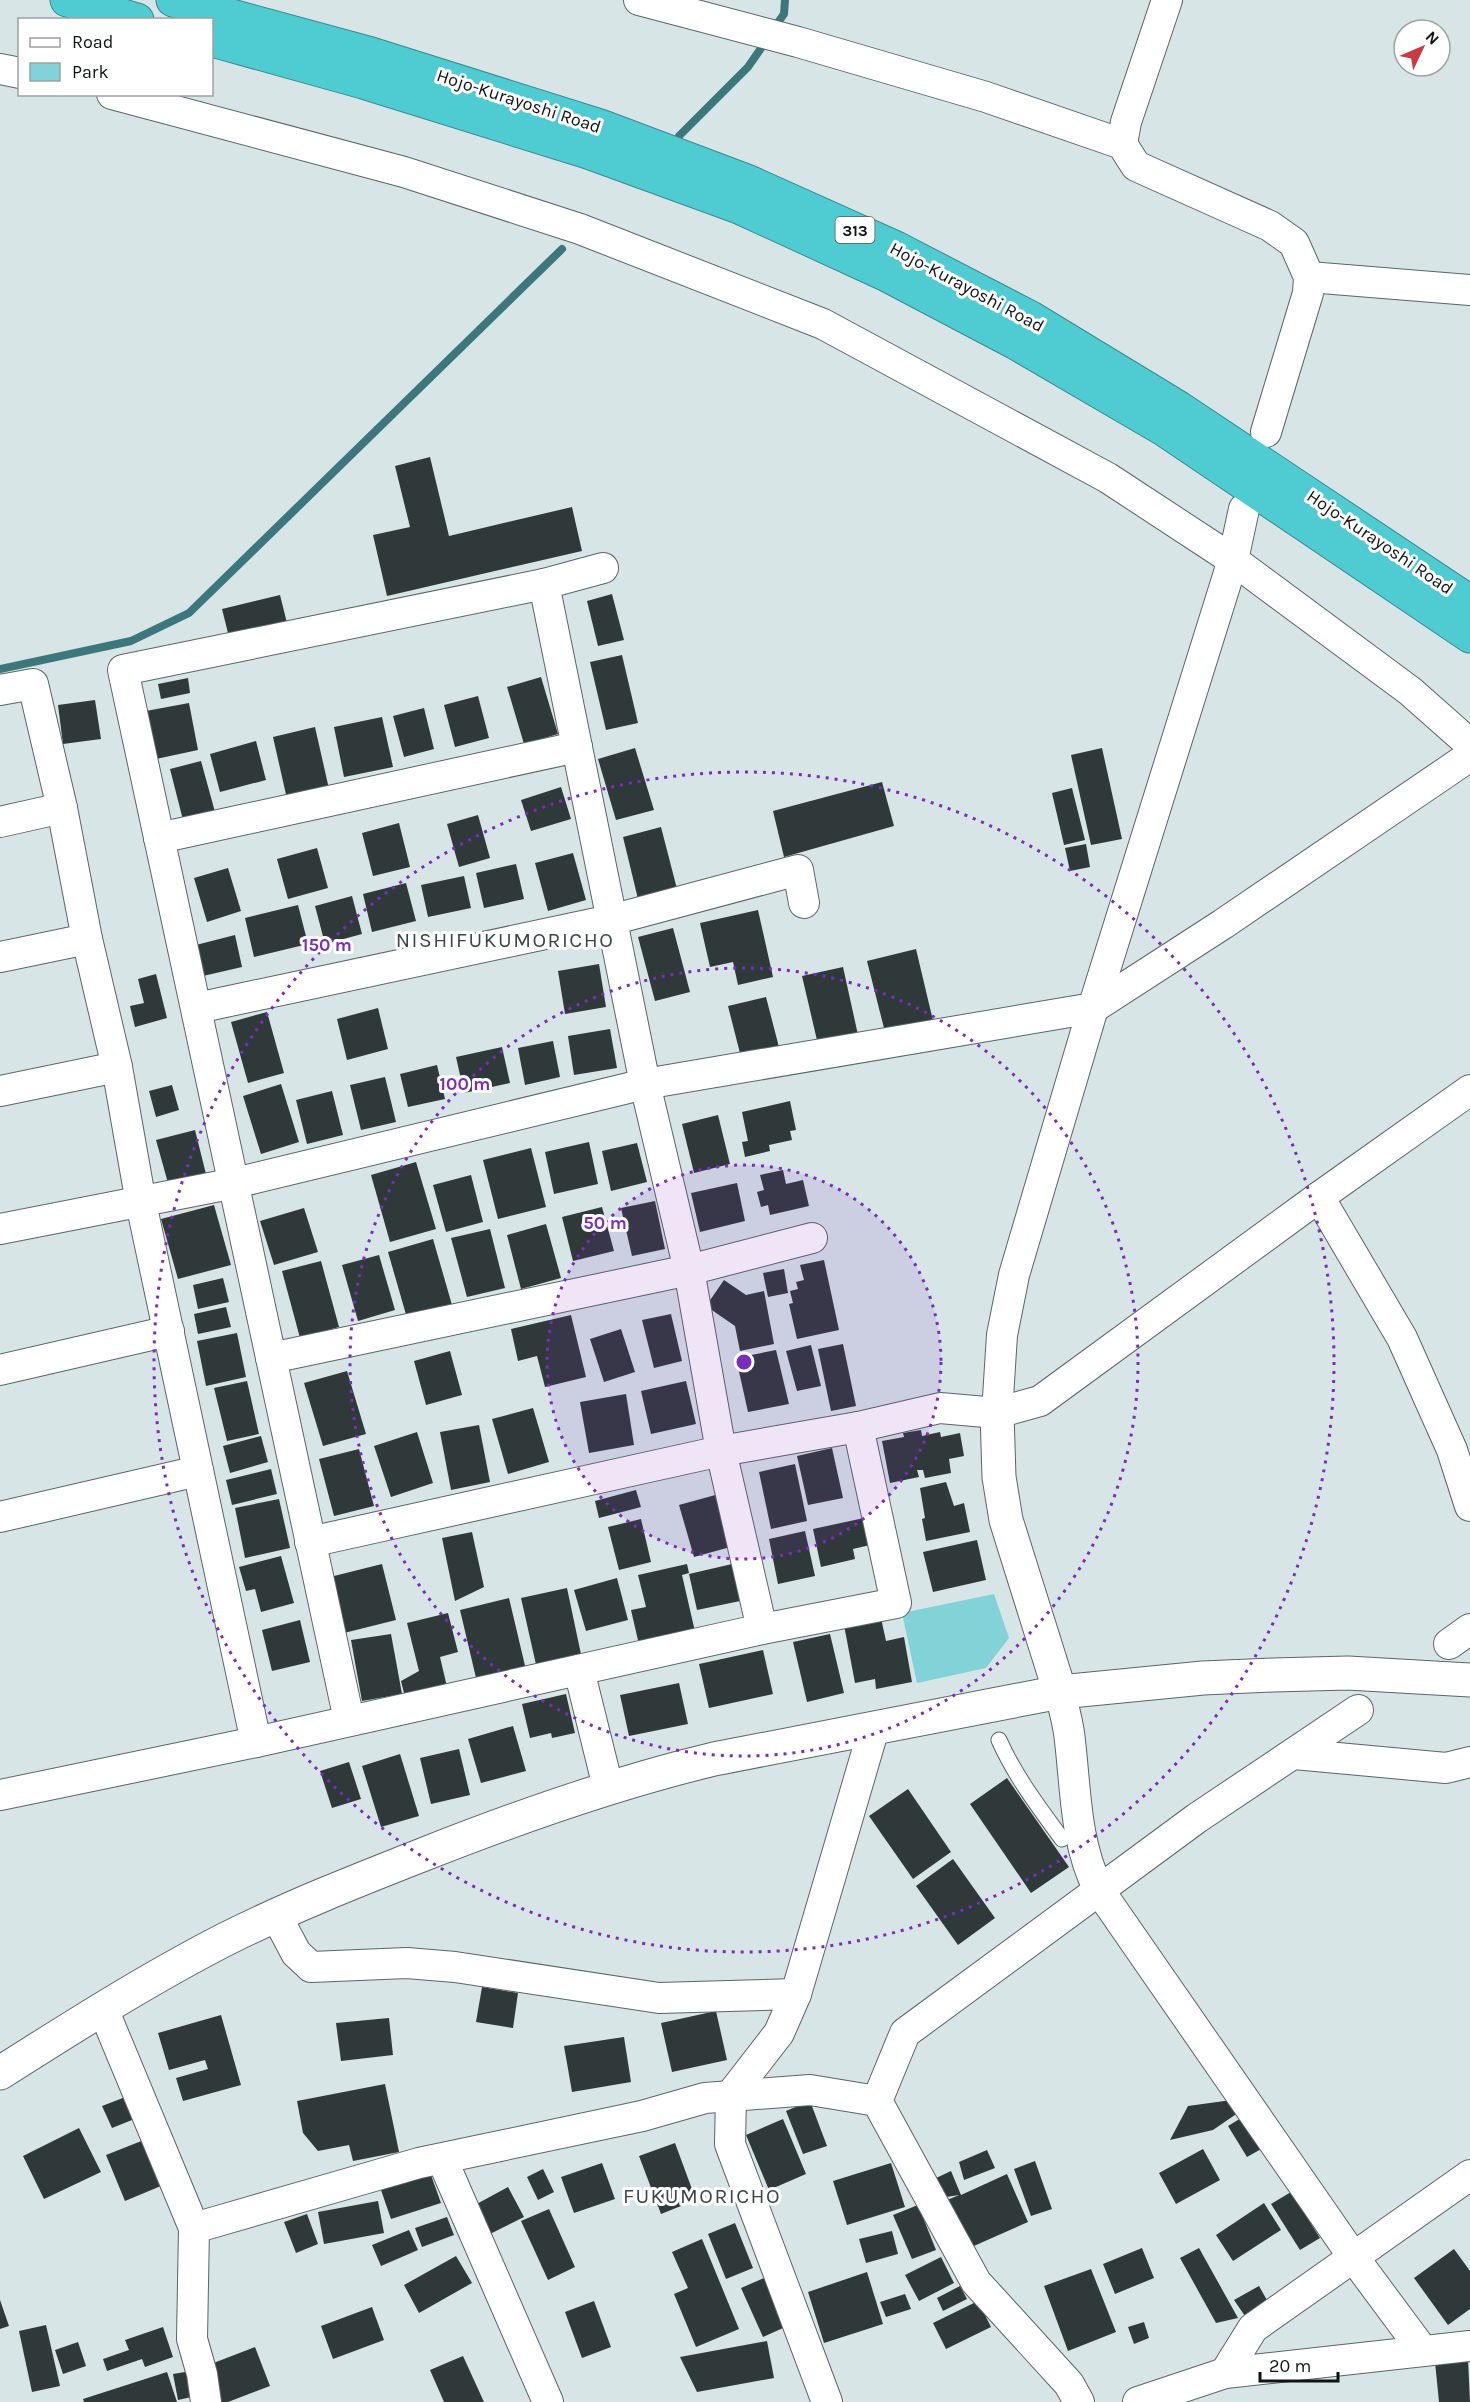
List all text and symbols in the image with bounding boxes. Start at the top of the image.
legend [18,18,213,96]
north arrow [1392,18,1452,78]
text: N [1422,27,1443,49]
text: Road [72,31,113,53]
text: Park [72,61,109,83]
street label: Hojo-Kurayoshi Road [434,64,604,138]
road number: 313 [836,217,874,243]
street label: Hojo-Kurayoshi Road [886,237,1048,337]
street label: Hojo-Kurayoshi Road [1303,485,1457,599]
district label: NISHIFUKUMORICHO [396,928,614,952]
text: 150 m [302,934,352,956]
text: 100 m [440,1073,490,1095]
text: 50 m [583,1212,627,1234]
centre of rings [734,1352,754,1372]
district label: FUKUMORICHO [623,2184,781,2208]
scale bar [1260,2345,1338,2383]
text: 20 m [1269,2355,1311,2377]

